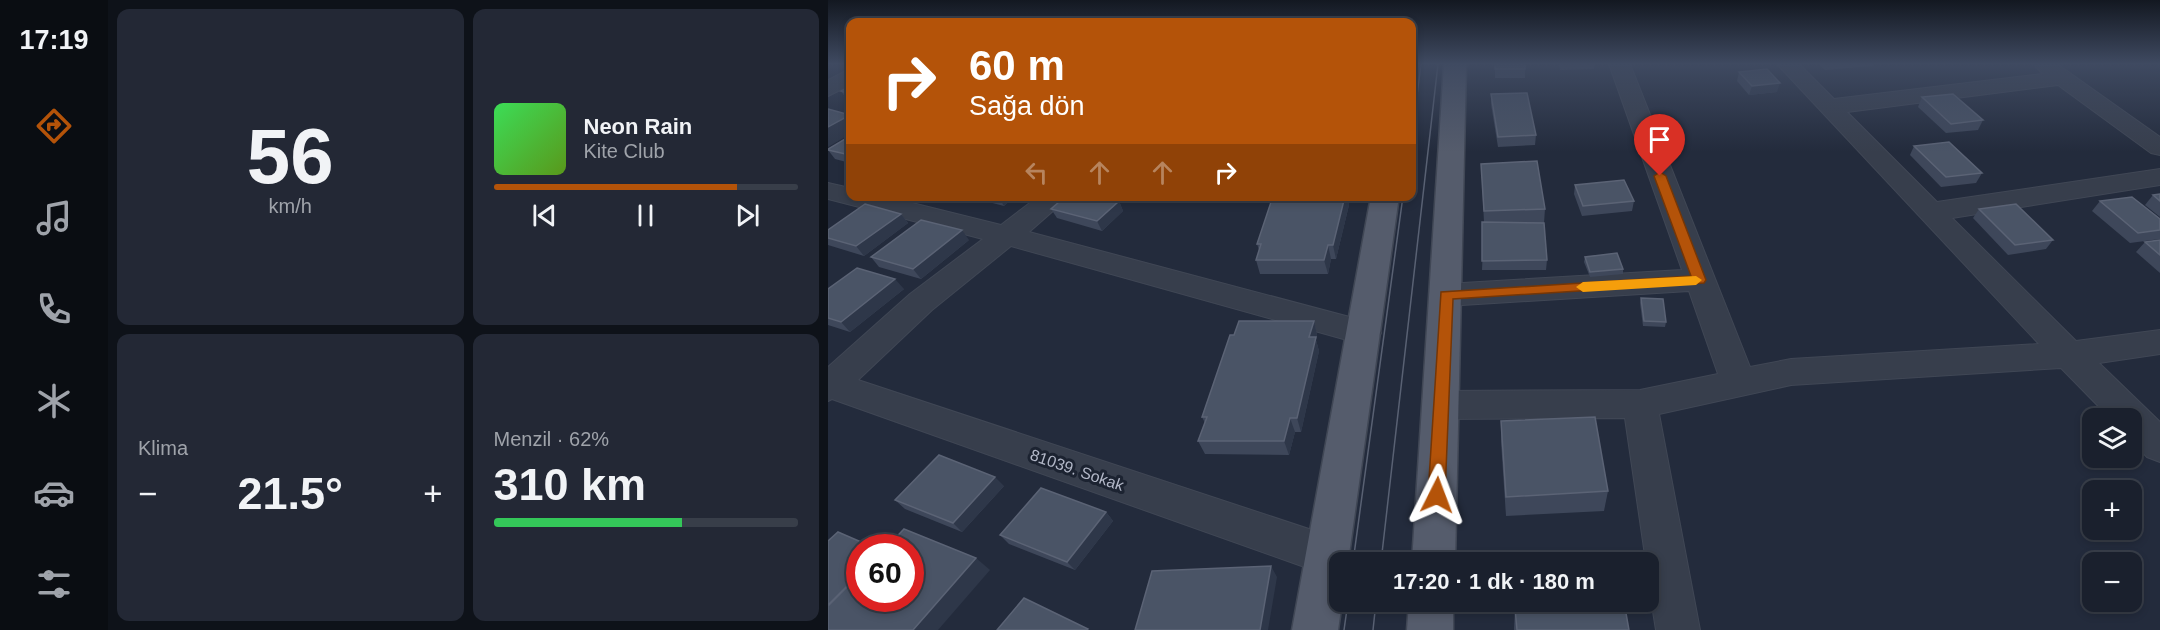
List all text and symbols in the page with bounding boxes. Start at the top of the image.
text: 17:19 [19,25,89,55]
icon: right [870,42,948,120]
text: 60 m [969,42,1065,89]
text: Sağa dön [969,91,1085,121]
icon: directions [33,105,75,147]
text: 56 [247,112,334,200]
text: Neon Rain [584,114,692,139]
pin [1634,114,1685,176]
icon: arrive [1643,123,1676,156]
text: Kite Club [584,140,665,162]
icon: left [1020,156,1053,189]
icon: ahead [1083,156,1116,189]
icon: ahead [1146,156,1179,189]
icon: right [1209,156,1242,189]
text: km/h [269,195,312,217]
icon: music [33,197,75,239]
icon: previous [528,199,561,232]
icon: pause [629,199,662,232]
icon: next [731,199,764,232]
icon: phone [33,288,75,330]
icon: climate [33,380,75,422]
map controls [2082,408,2142,612]
button: layers [2082,408,2142,468]
text: Menzil · 62% [494,428,609,450]
text: Klima [138,437,188,459]
street label: 81039. Sokak [1028,446,1127,494]
text: 310 km [494,459,646,510]
position arrow [1405,463,1469,527]
text: 21.5° [237,468,343,519]
icon: car [33,472,75,514]
text: − [138,475,157,512]
text: + [423,475,443,512]
button: + [2082,480,2142,540]
speed limit sign: 60 [846,534,924,612]
button: − [2082,552,2142,612]
icon: filters [33,563,75,605]
text: 17:20 · 1 dk · 180 m [1393,569,1595,594]

